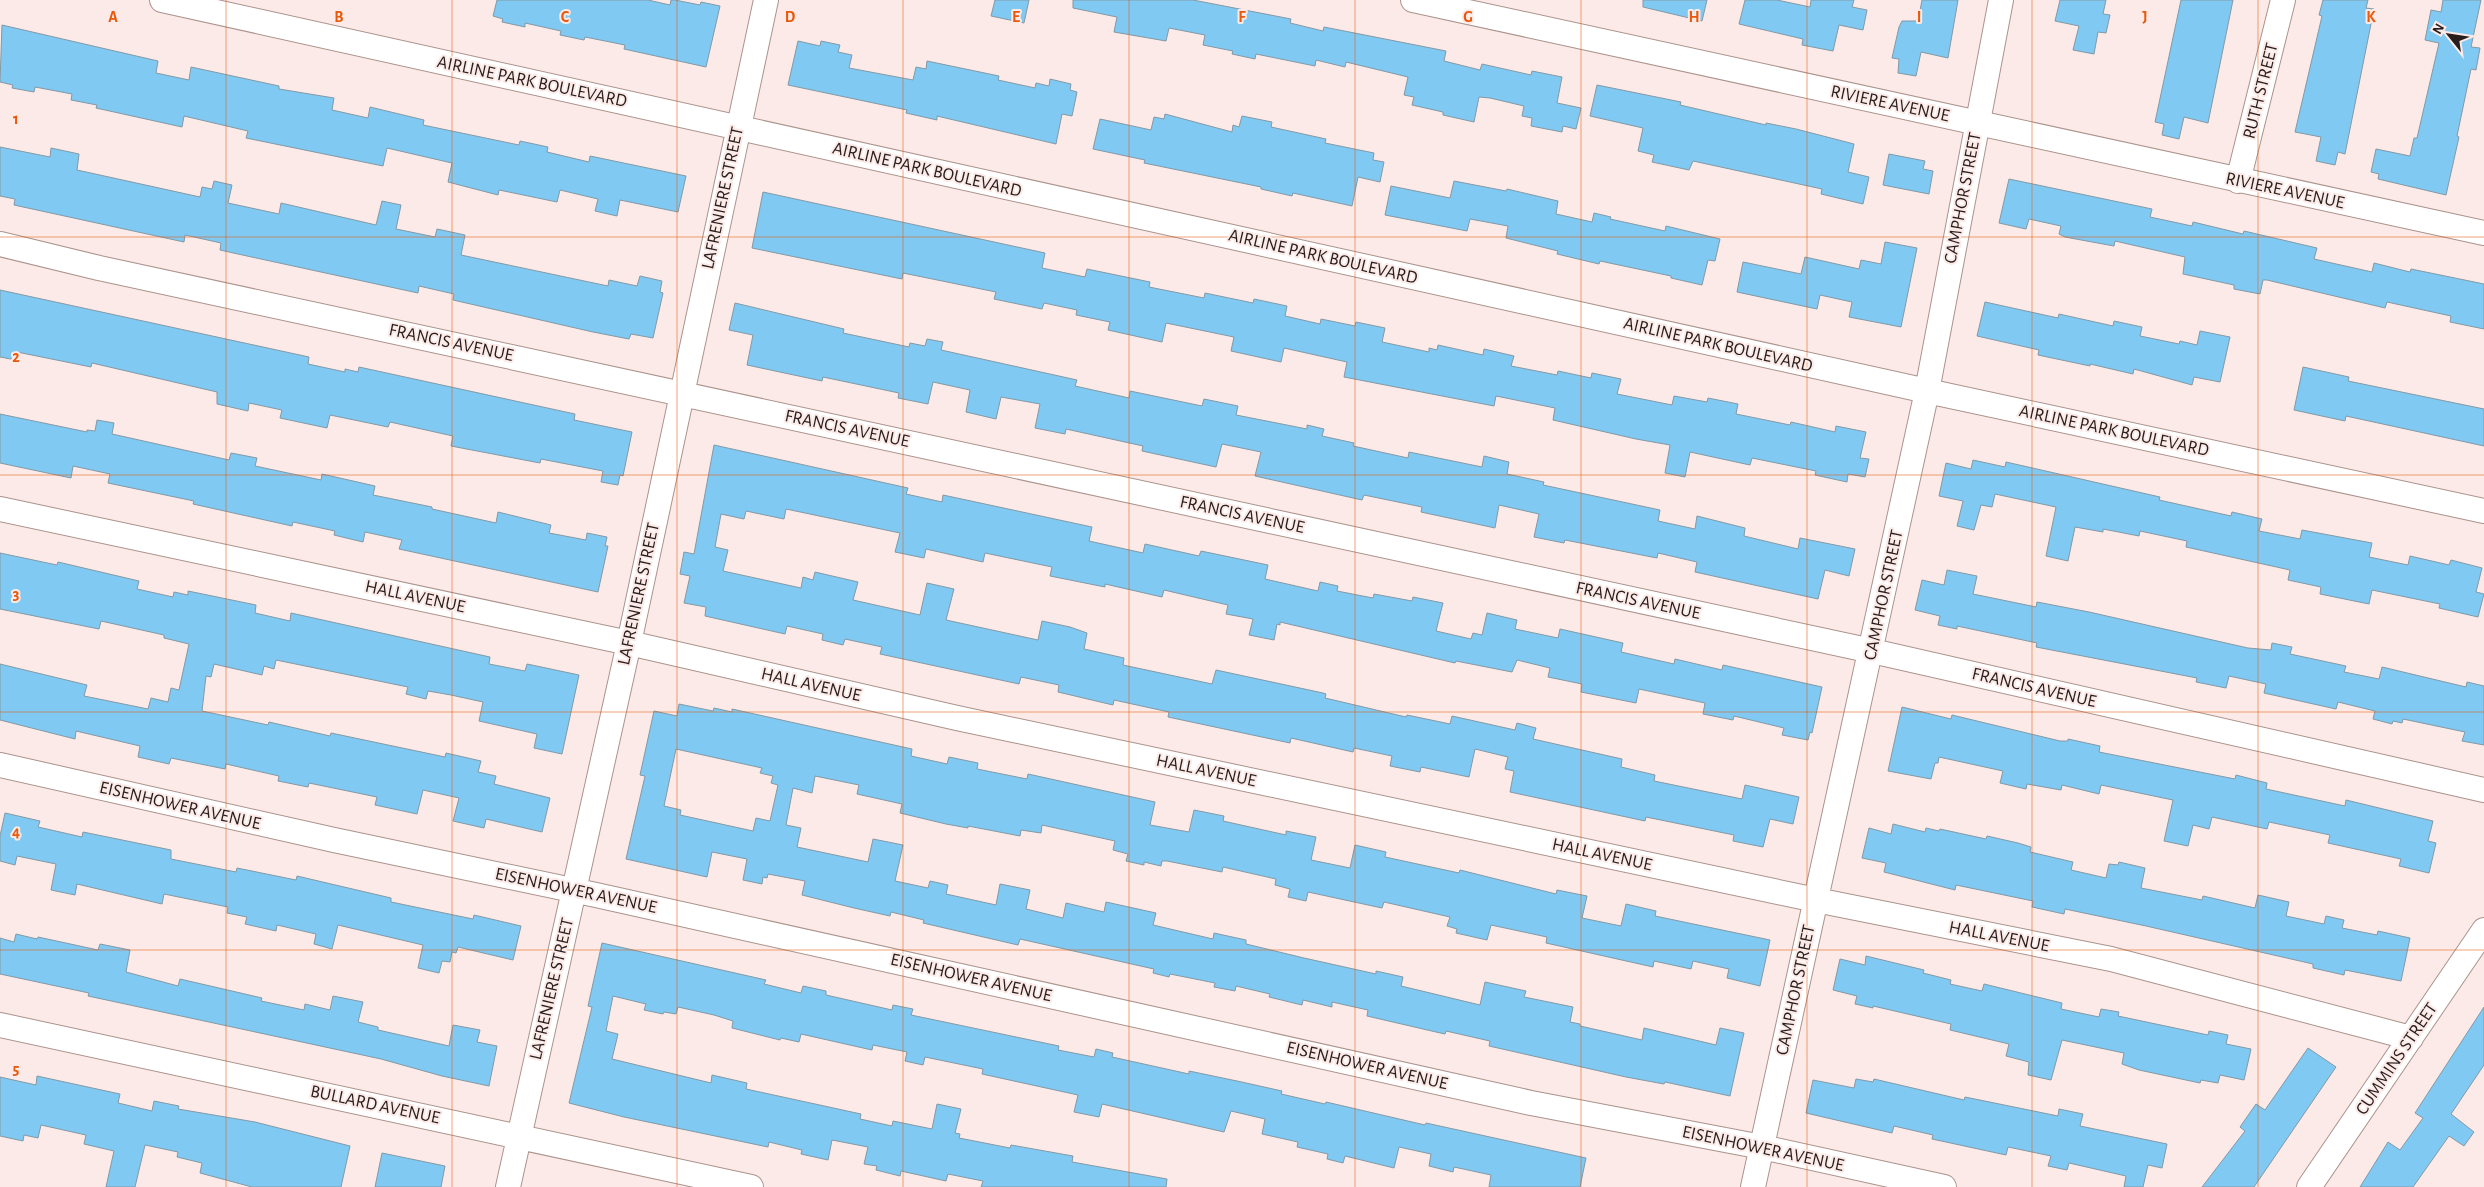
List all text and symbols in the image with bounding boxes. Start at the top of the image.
text: A [108,9,118,25]
text: B [334,9,344,25]
text: C [561,9,570,25]
text: D [785,9,796,25]
text: E [1012,9,1020,25]
text: F [1238,9,1246,25]
text: G [1463,9,1473,25]
text: H [1688,9,1700,25]
text: I [1917,9,1921,25]
text: J [2142,9,2148,25]
text: K [2366,9,2376,25]
north arrow [2424,10,2474,60]
text: N [2430,21,2447,37]
street label: RUTH STREET [2240,41,2282,141]
street label: AIRLINE PARK BOULEVARD [436,53,628,111]
street label: RIVIERE AVENUE [1829,83,1951,125]
text: 1 [13,111,19,127]
street label: LAFRENIERE STREET [699,125,747,271]
street label: CAMPHOR STREET [1941,131,1985,265]
street label: AIRLINE PARK BOULEVARD [831,139,1023,201]
street label: RIVIERE AVENUE [2224,170,2346,212]
street label: AIRLINE PARK BOULEVARD [1227,226,1419,288]
street label: AIRLINE PARK BOULEVARD [1622,314,1814,376]
street label: FRANCIS AVENUE [387,321,515,365]
text: 2 [12,349,20,365]
street label: AIRLINE PARK BOULEVARD [2018,402,2210,460]
street label: FRANCIS AVENUE [783,407,911,451]
street label: FRANCIS AVENUE [1178,493,1306,537]
street label: LAFRENIERE STREET [615,521,663,667]
street label: CAMPHOR STREET [1861,528,1907,662]
street label: HALL AVENUE [363,578,467,616]
street label: FRANCIS AVENUE [1574,579,1702,623]
text: 3 [13,586,20,602]
street label: HALL AVENUE [759,665,863,705]
street label: FRANCIS AVENUE [1970,665,2098,711]
street label: HALL AVENUE [1154,752,1258,790]
street label: EISENHOWER AVENUE [98,779,263,833]
text: 4 [12,824,20,840]
street label: HALL AVENUE [1550,836,1654,874]
street label: EISENHOWER AVENUE [493,865,659,917]
street label: LAFRENIERE STREET [527,916,577,1062]
street label: HALL AVENUE [1947,918,2051,956]
street label: CAMPHOR STREET [1773,923,1819,1057]
street label: EISENHOWER AVENUE [889,951,1054,1005]
street label: CUMMINS STREET [2353,1000,2441,1118]
street label: EISENHOWER AVENUE [1285,1039,1450,1093]
text: 5 [13,1061,20,1077]
street label: BULLARD AVENUE [309,1082,442,1128]
street label: EISENHOWER AVENUE [1680,1123,1846,1175]

